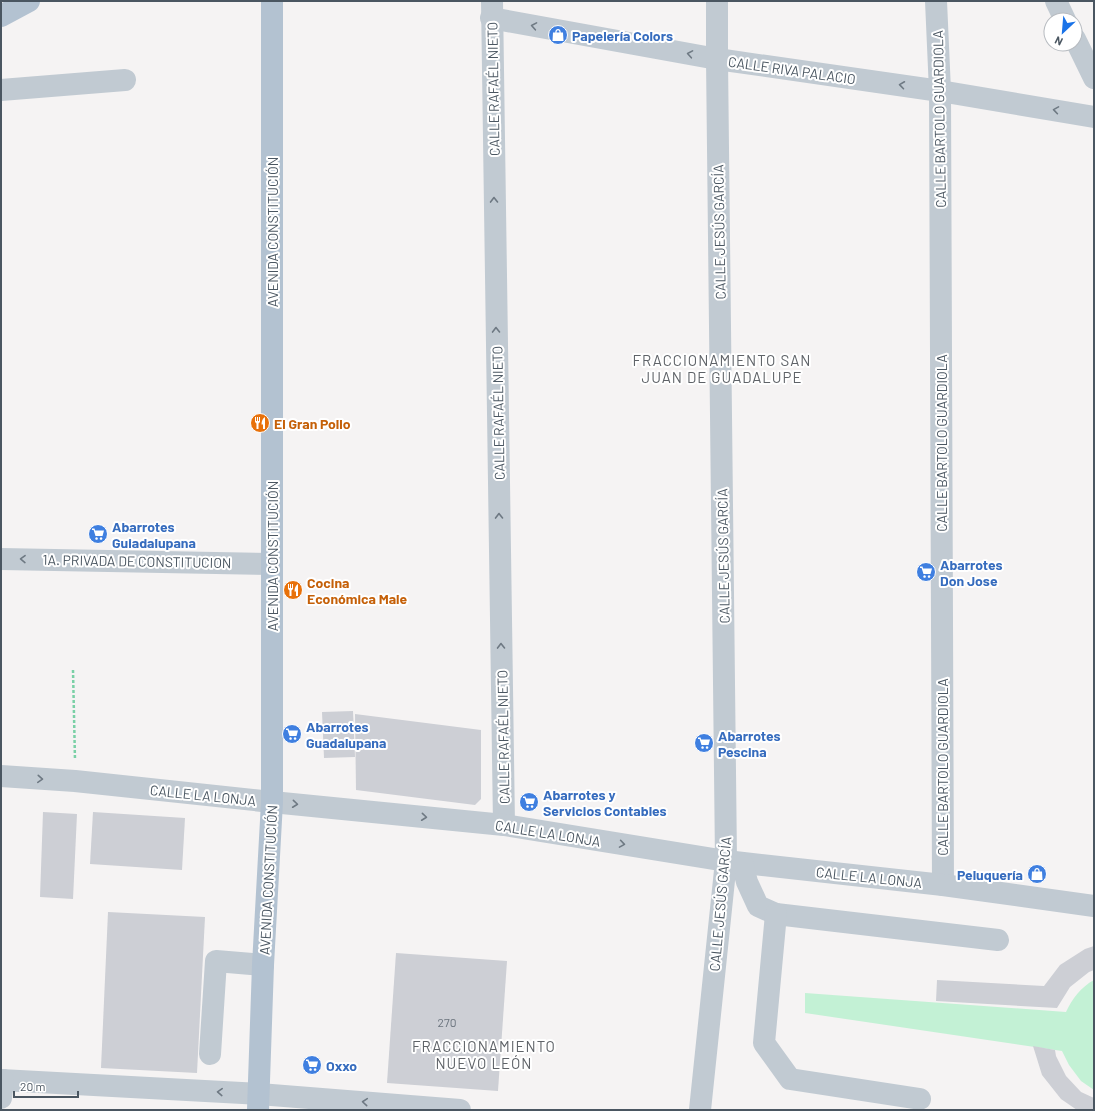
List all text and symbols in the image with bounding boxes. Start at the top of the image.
north arrow [1043,12,1083,52]
street label: CALLE RAFAÉL NIETO [483,22,503,156]
one-way arrow [531,22,538,31]
shop icon: Papelería Colors [547,24,569,46]
place label: Papelería Colors [572,27,673,44]
street label: CALLE BARTOLO GUARDIOLA [929,30,949,208]
text: N [1052,34,1065,49]
one-way arrow [687,50,693,59]
street label: CALLE RIVA PALACIO [727,53,857,87]
one-way arrow [899,81,905,90]
one-way arrow [1052,106,1059,115]
street label: AVENIDA CONSTITUCIÓN [264,157,281,307]
street label: CALLE JESÚS GARCÍA [709,164,729,300]
one-way arrow [490,197,498,203]
one-way arrow [492,327,500,333]
street label: CALLE RAFAÉL NIETO [488,346,508,480]
district label: FRACCIONAMIENTO SAN JUAN DE GUADALUPE [633,351,811,386]
street label: CALLE BARTOLO GUARDIOLA [933,354,950,532]
restaurant icon: El Gran Pollo [249,412,271,434]
place label: El Gran Pollo [274,415,351,432]
street label: AVENIDA CONSTITUCIÓN [264,481,281,631]
street label: CALLE JESÚS GARCÍA [713,488,733,624]
one-way arrow [495,513,503,519]
place label: Abarrotes Guiadalupana [112,518,196,551]
supermarket icon: Abarrotes Guiadalupana [87,523,109,545]
street label: 1A. PRIVADA DE CONSTITUCION [42,551,232,571]
one-way arrow [20,555,26,564]
place label: Abarrotes Don Jose [940,556,1003,589]
supermarket icon: Abarrotes Don Jose [915,561,937,583]
place label: Cocina Económica Male [307,574,407,607]
restaurant icon: Cocina Económica Male [282,579,304,601]
one-way arrow [497,643,505,649]
street label: CALLE RAFAÉL NIETO [493,670,513,804]
street label: CALLE BARTOLO GUARDIOLA [934,678,951,856]
place label: Abarrotes Guadalupana [306,718,386,751]
supermarket icon: Abarrotes Guadalupana [281,723,303,745]
place label: Abarrotes Pescina [718,727,781,760]
supermarket icon: Abarrotes Pescina [693,732,715,754]
one-way arrow [37,774,43,783]
street label: CALLE LA LONJA [149,781,257,809]
place label: Abarrotes y Servicios Contables [543,786,667,819]
supermarket icon: Abarrotes y Servicios Contables [518,791,540,813]
one-way arrow [292,800,298,809]
street label: AVENIDA CONSTITUCIÓN [256,804,280,956]
one-way arrow [421,812,427,821]
street label: CALLE LA LONJA [494,816,602,850]
street label: CALLE JESÚS GARCÍA [706,835,734,972]
one-way arrow [619,839,625,848]
street label: CALLE LA LONJA [815,863,923,891]
shop icon: Peluquería [1026,863,1048,885]
place label: Peluquería [957,866,1023,883]
house number: 270 [438,1015,456,1029]
district label: FRACCIONAMIENTO NUEVO LEÓN [412,1037,556,1072]
supermarket icon: Oxxo [301,1054,323,1076]
place label: Oxxo [326,1057,357,1074]
scale bar [14,1073,78,1099]
text: 20 m [20,1079,46,1093]
one-way arrow [217,1087,223,1096]
one-way arrow [362,1098,368,1107]

